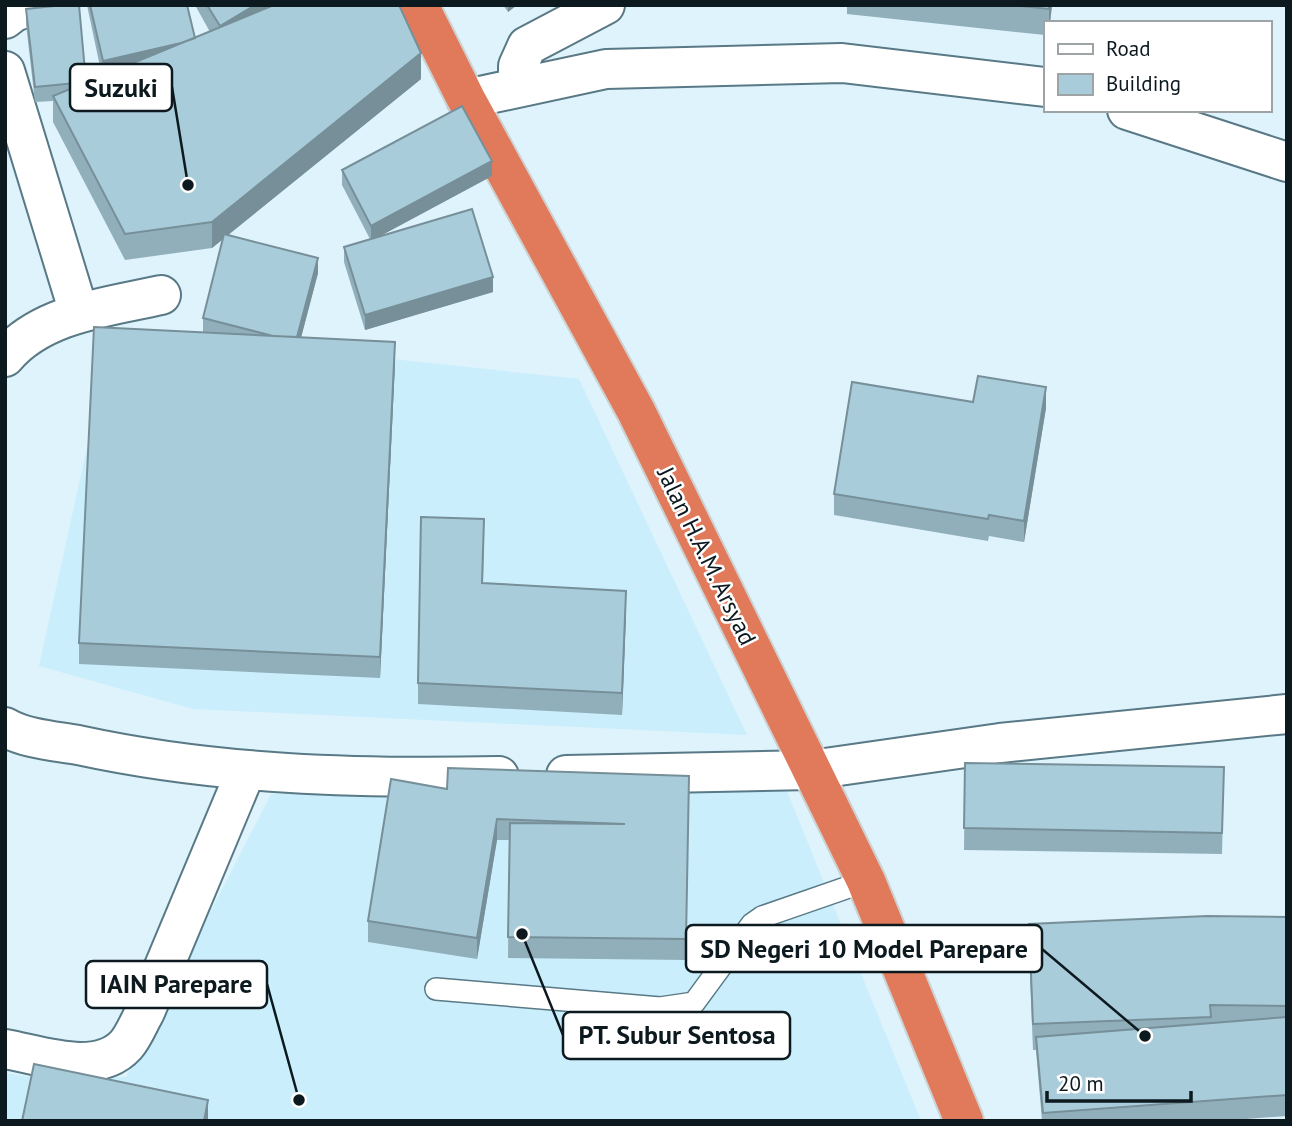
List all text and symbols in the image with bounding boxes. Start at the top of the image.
legend [1044,21,1271,112]
text: Road [1106,35,1150,62]
callout: Suzuki [70,64,172,111]
text: Building [1106,70,1181,97]
text: Suzuki [84,71,158,104]
street label: Jalan H.A.M. Arsyad [650,461,764,650]
callout: SD Negeri 10 Model Parepare [686,925,1042,972]
text: SD Negeri 10 Model Parepare [700,932,1028,965]
callout: IAIN Parepare [86,961,267,1008]
text: IAIN Parepare [100,967,252,1000]
callout: PT. Subur Sentosa [563,1012,790,1059]
text: PT. Subur Sentosa [578,1018,776,1051]
scale bar [1047,1060,1190,1104]
text: 20 m [1058,1070,1104,1097]

